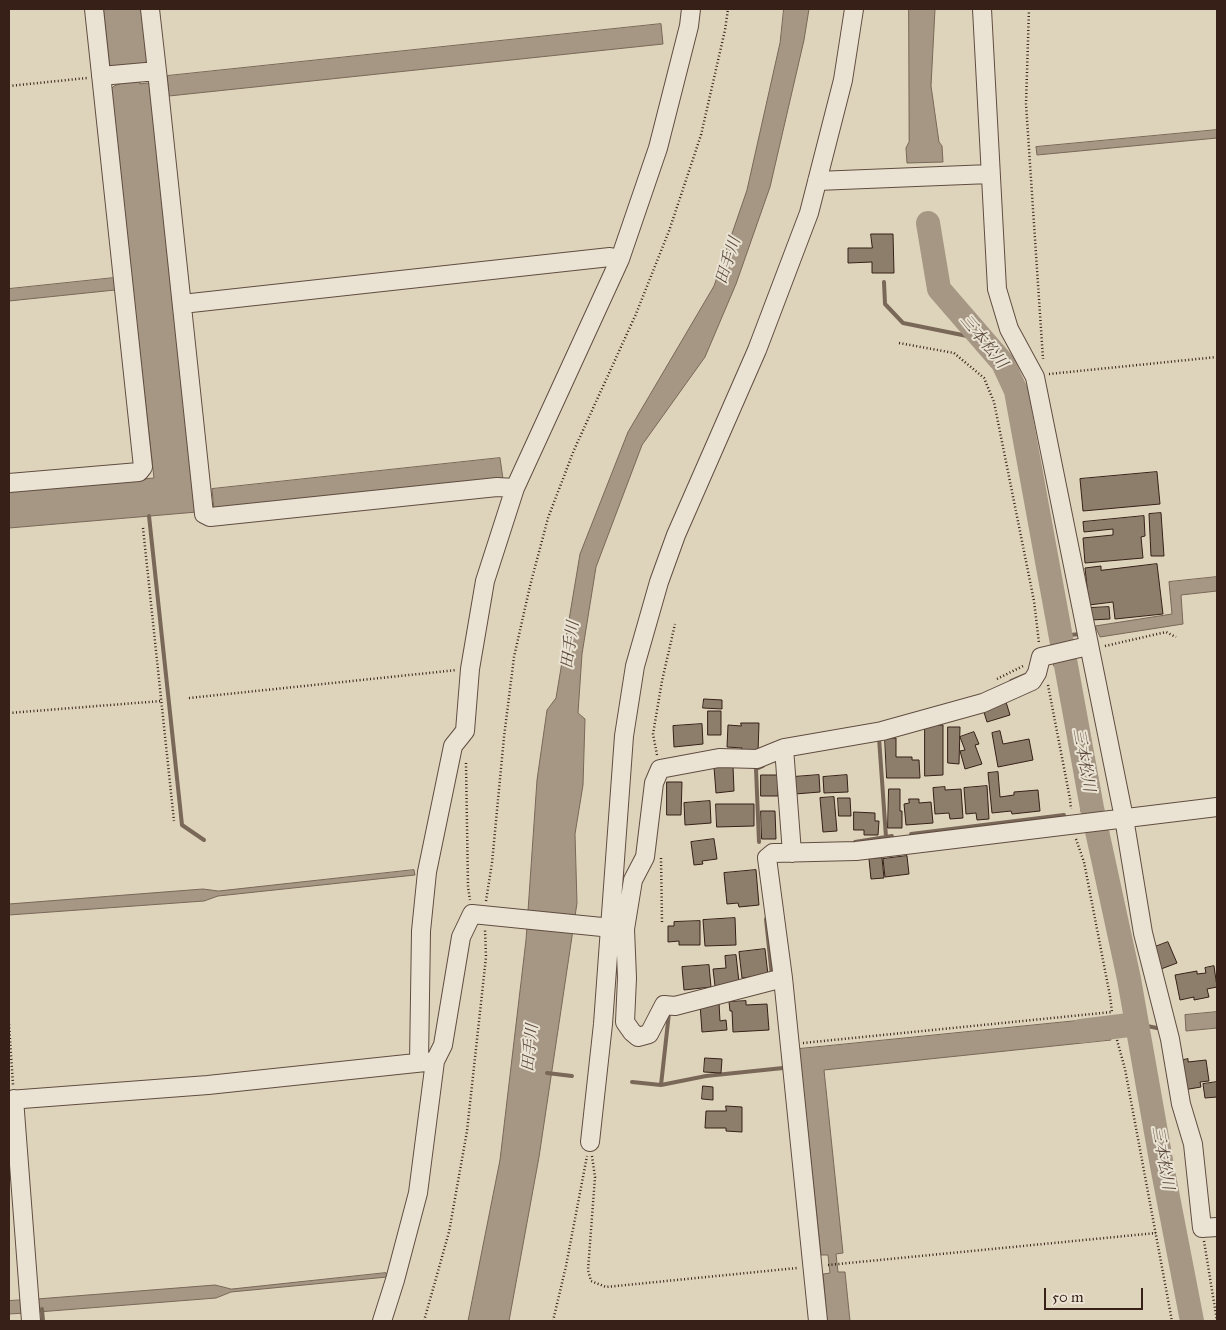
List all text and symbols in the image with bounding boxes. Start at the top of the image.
water label: 田手川 [712,235,746,287]
water label: 三本松川 [955,311,1011,373]
water label: 田手川 [558,620,584,670]
water label: 三本松川 [1068,727,1098,793]
water label: 田手川 [519,1023,543,1073]
water label: 三本松川 [1147,1125,1177,1191]
scale bar [1046,1278,1145,1310]
text: 50 m [1052,1288,1084,1306]

